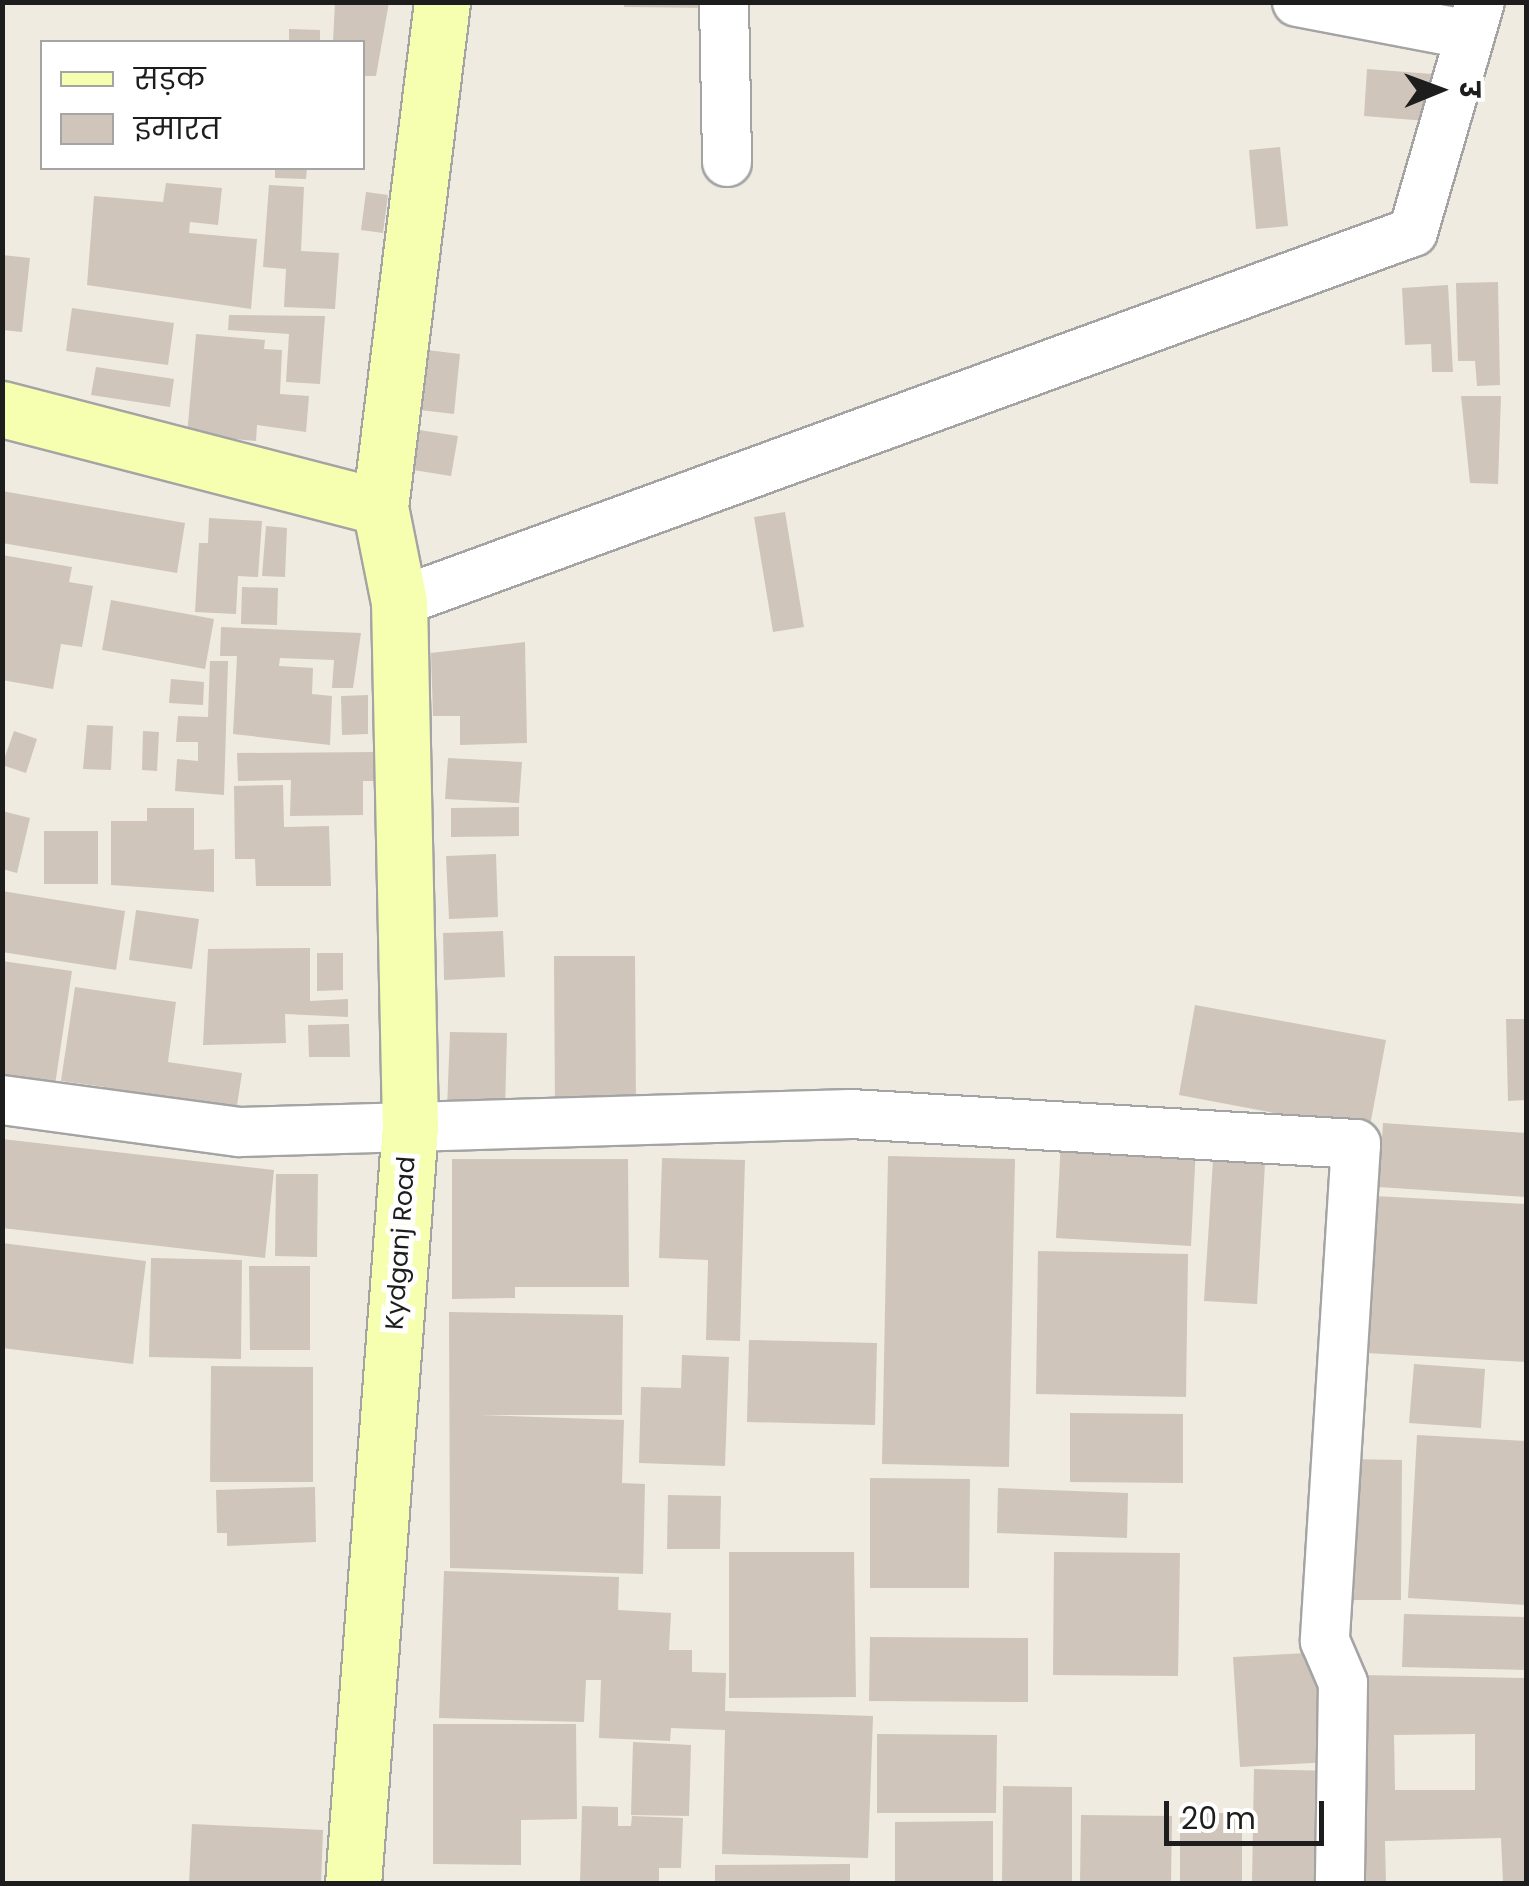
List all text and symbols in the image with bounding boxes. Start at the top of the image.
legend [40,40,365,170]
north arrow [1389,40,1489,140]
text: सड़क [134,57,206,100]
text: उ [1450,81,1489,98]
text: इमारत [134,107,221,150]
street label: Kydganj Road [380,1155,422,1331]
scale bar [1169,1781,1329,1843]
text: 20 m [1181,1797,1256,1840]

